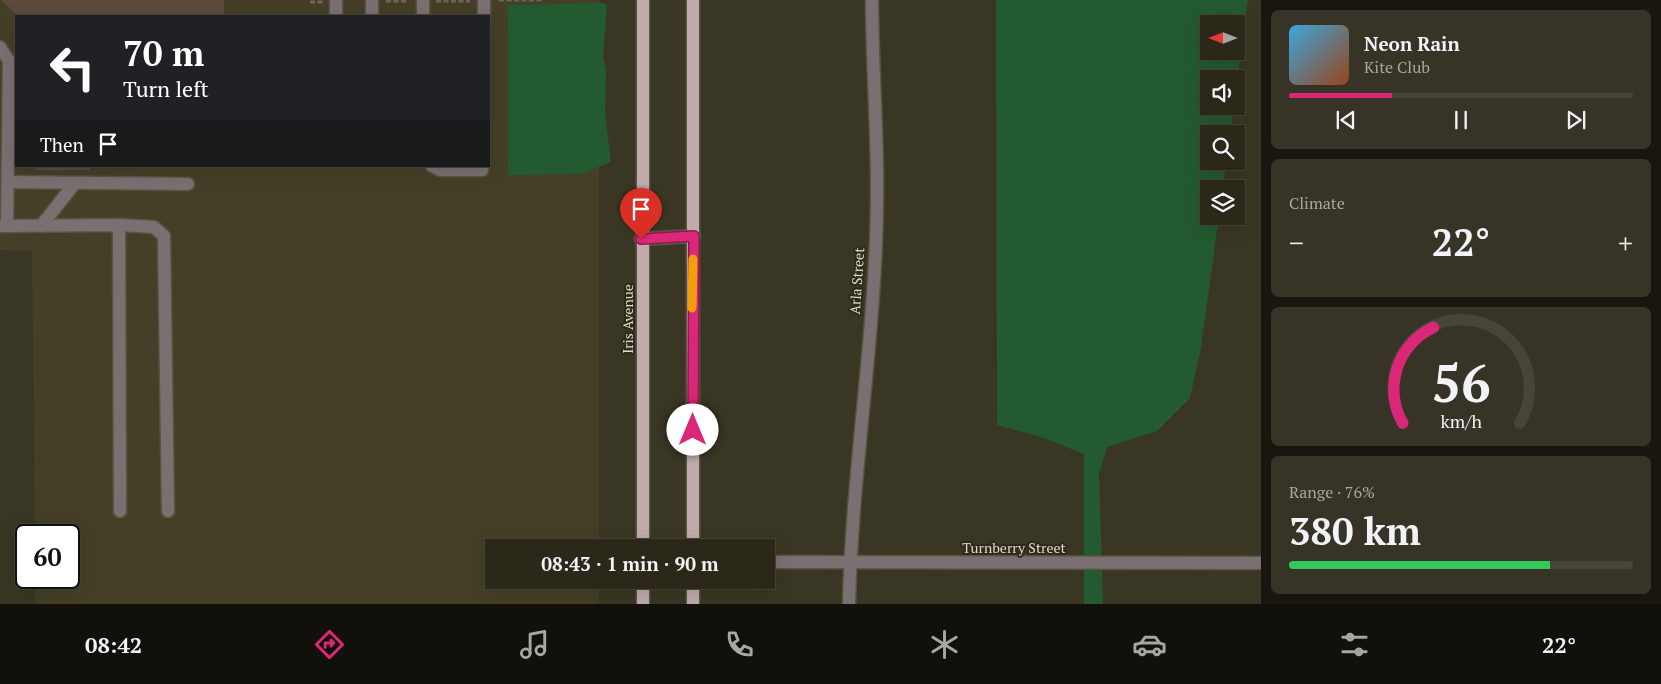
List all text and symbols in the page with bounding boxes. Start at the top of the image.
north arrow [1200,15,1245,60]
map controls [1200,15,1245,225]
text: 70 m [123,30,204,76]
text: Neon Rain [1364,31,1460,56]
icon: left [40,35,105,100]
text: Kite Club [1364,56,1430,78]
button: sound [1200,70,1245,115]
text: Turn left [123,74,209,103]
icon: previous [1332,106,1360,134]
icon: pause [1447,106,1475,134]
icon: next [1562,106,1590,134]
button: search [1200,125,1245,170]
icon: arrive [94,130,122,158]
text: Then [40,132,84,157]
button: layers [1200,180,1245,225]
pin [620,188,662,239]
text: Climate [1289,192,1345,214]
icon: arrive [627,195,655,223]
text: 22° [1432,217,1490,267]
text: − [1289,224,1304,261]
text: + [1618,224,1633,261]
street label: Arla Street [845,246,868,315]
street label: Iris Avenue [618,284,637,354]
text: 56 [1432,348,1490,417]
position arrow [666,403,718,455]
text: km/h [1440,409,1482,433]
text: Range · 76% [1289,481,1375,503]
text: 380 km [1289,506,1421,556]
speed limit sign: 60 [15,524,80,589]
street label: Turnberry Street [962,538,1067,557]
text: 08:43 · 1 min · 90 m [541,551,719,576]
icon: directions [312,627,347,662]
icon: music [517,627,552,662]
icon: phone [722,627,757,662]
icon: climate [927,627,962,662]
icon: car [1132,627,1167,662]
icon: filters [1337,627,1372,662]
text: 08:42 [85,630,142,659]
text: 22° [1542,630,1576,659]

